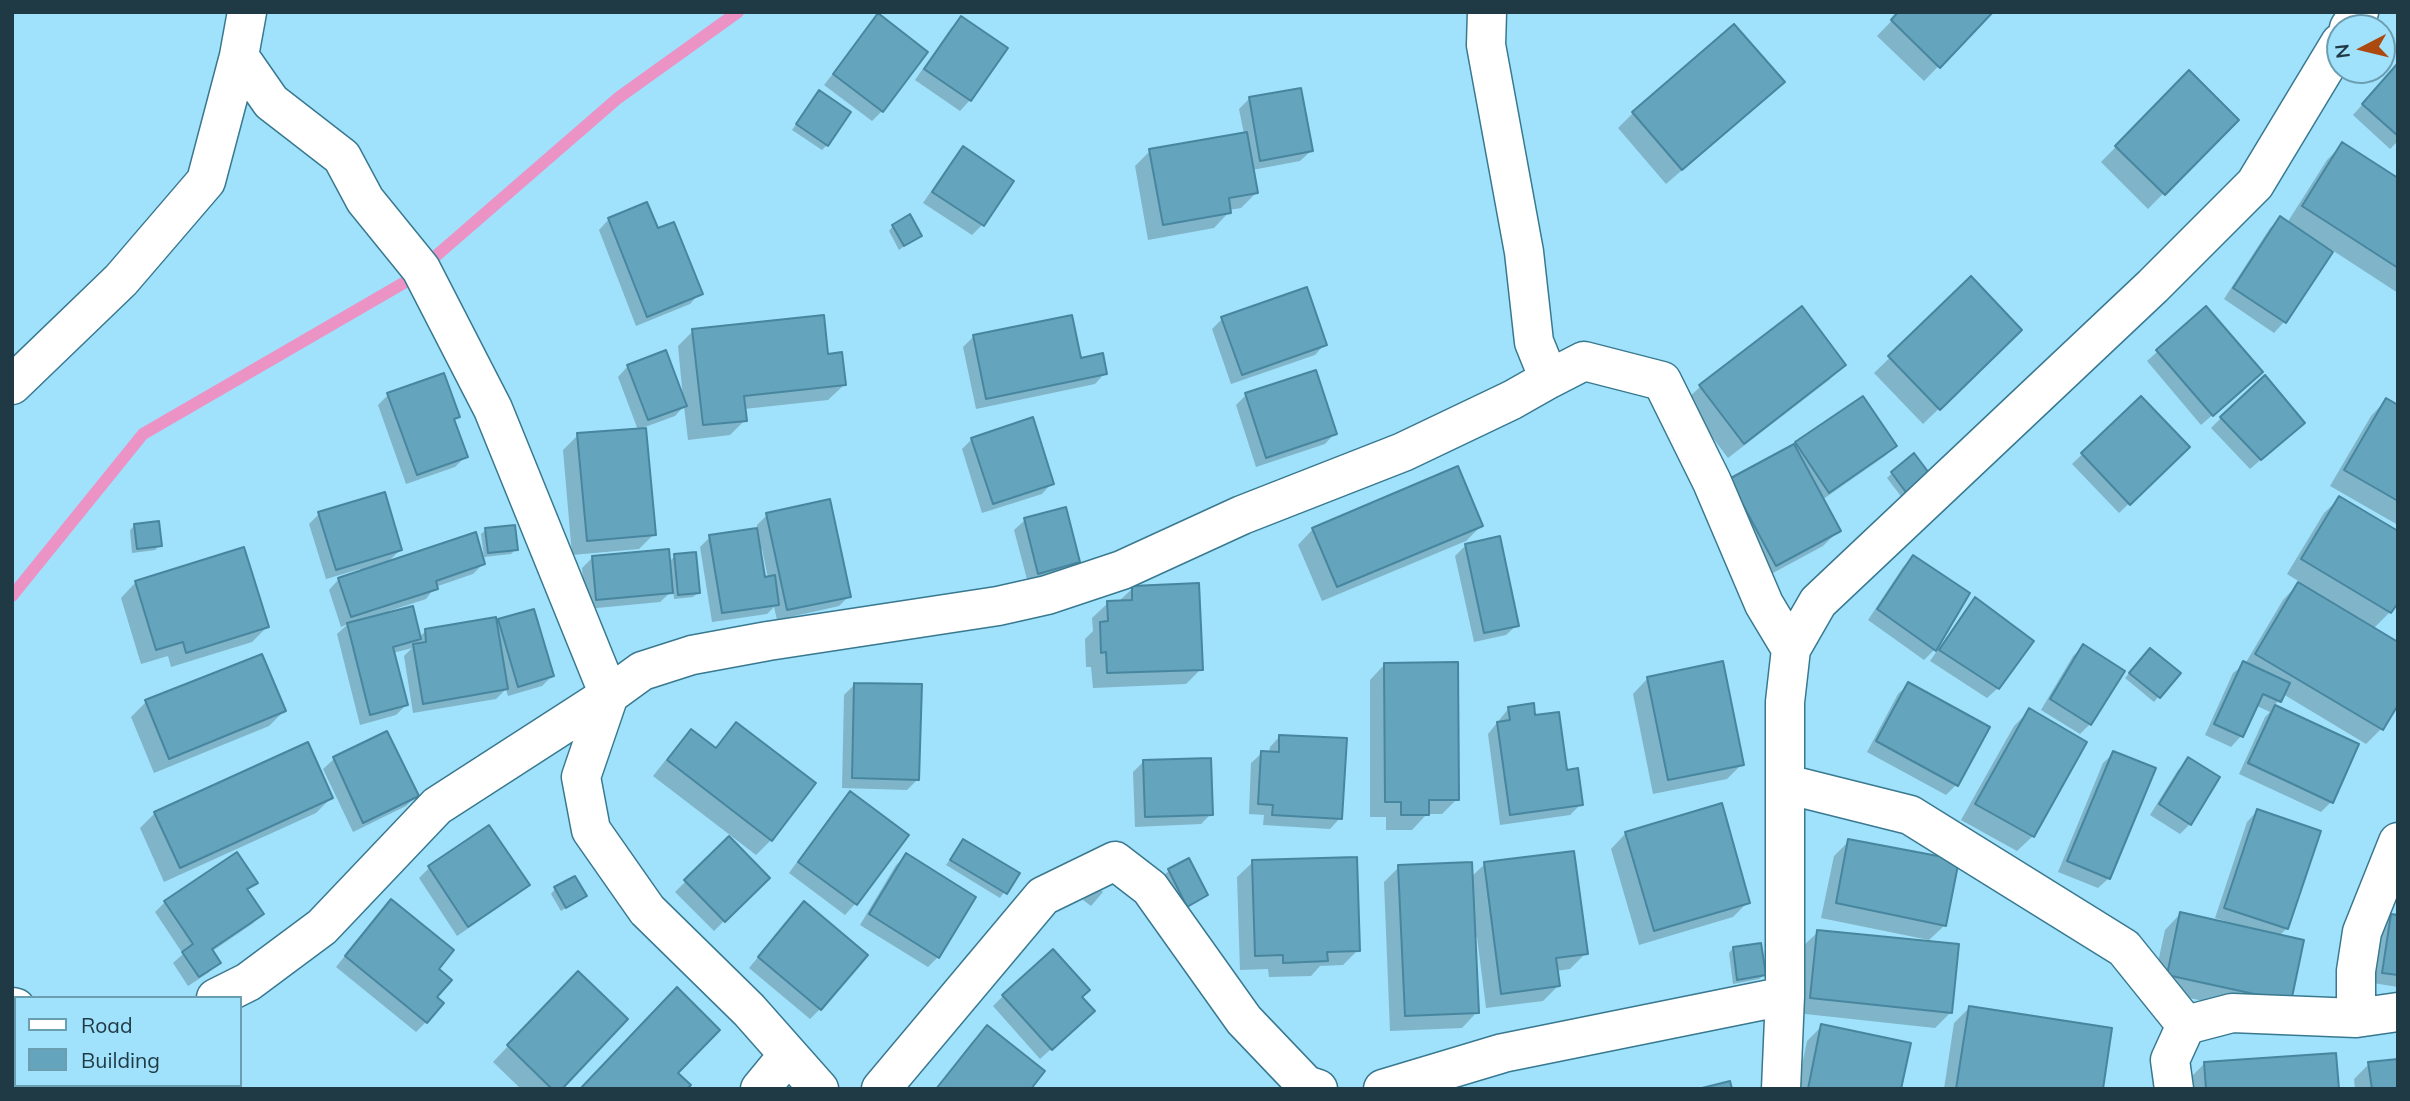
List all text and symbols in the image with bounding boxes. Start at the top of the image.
north arrow [2326,14,2396,84]
text: N [2329,43,2355,60]
legend [14,996,242,1087]
text: Road [81,1012,132,1038]
text: Building [81,1047,160,1073]

